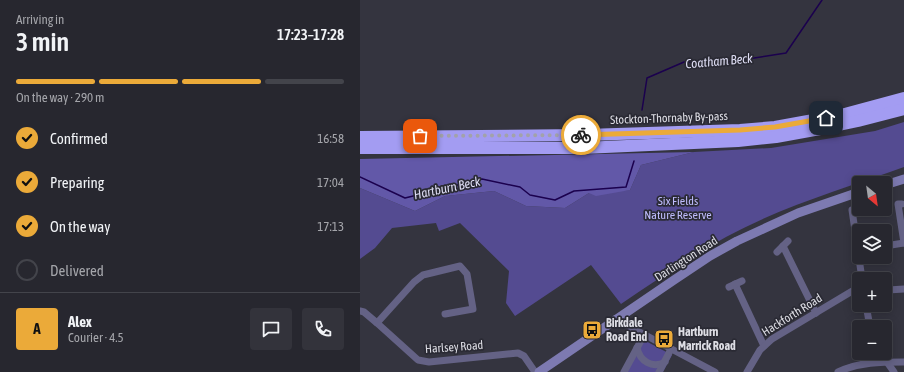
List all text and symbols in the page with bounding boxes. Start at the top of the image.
text: Arriving in [16,12,64,27]
text: 17:23–17:28 [277,26,344,43]
text: 3 min [16,27,69,57]
water label: Coatham Beck [685,51,754,71]
text: On the way · 290 m [16,90,104,105]
pin [809,101,843,135]
icon: home [815,107,837,129]
street label: Stockton-Thornaby By-pass [610,109,728,127]
courier [561,115,601,155]
pin [403,119,437,153]
icon: bike [570,124,592,146]
icon: bag [409,125,431,147]
icon: check [16,127,38,149]
text: Confirmed [50,130,108,147]
text: 16:58 [317,131,344,146]
icon: check [16,171,38,193]
text: Preparing [50,174,104,191]
water label: Hartburn Beck [412,174,482,202]
text: 17:04 [317,175,344,190]
north arrow [852,176,892,216]
map controls [852,176,892,360]
park label: Six Fields Nature Reserve [644,194,712,222]
icon: check [16,215,38,237]
text: On the way [50,218,111,235]
text: 17:13 [317,219,344,234]
button: layers [852,224,892,264]
street label: Darlington Road [652,233,720,285]
text: Delivered [50,262,104,279]
button: + [852,272,892,312]
street label: Hackforth Road [759,291,825,339]
button: chat [250,308,292,350]
button: phone [302,308,344,350]
text: Alex [68,313,92,330]
place label: Birkdale Road End [606,316,647,344]
bus stop icon: Birkdale Road End [581,319,603,341]
text: A [33,320,41,337]
button: − [852,320,892,360]
place label: Hartburn Marrick Road [678,325,736,353]
bus stop icon: Hartburn Marrick Road [653,328,675,350]
text: Courier · 4.5 [68,330,124,345]
street label: Harlsey Road [424,338,484,356]

